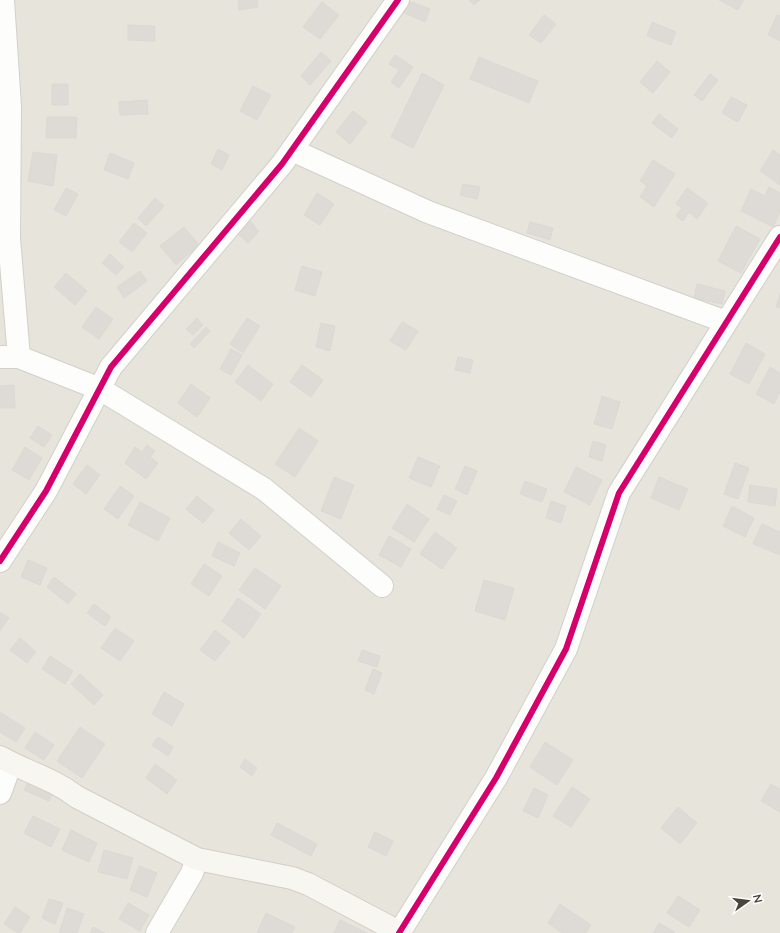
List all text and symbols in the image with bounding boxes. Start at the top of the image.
north arrow [728,881,768,921]
text: N [751,893,766,904]

